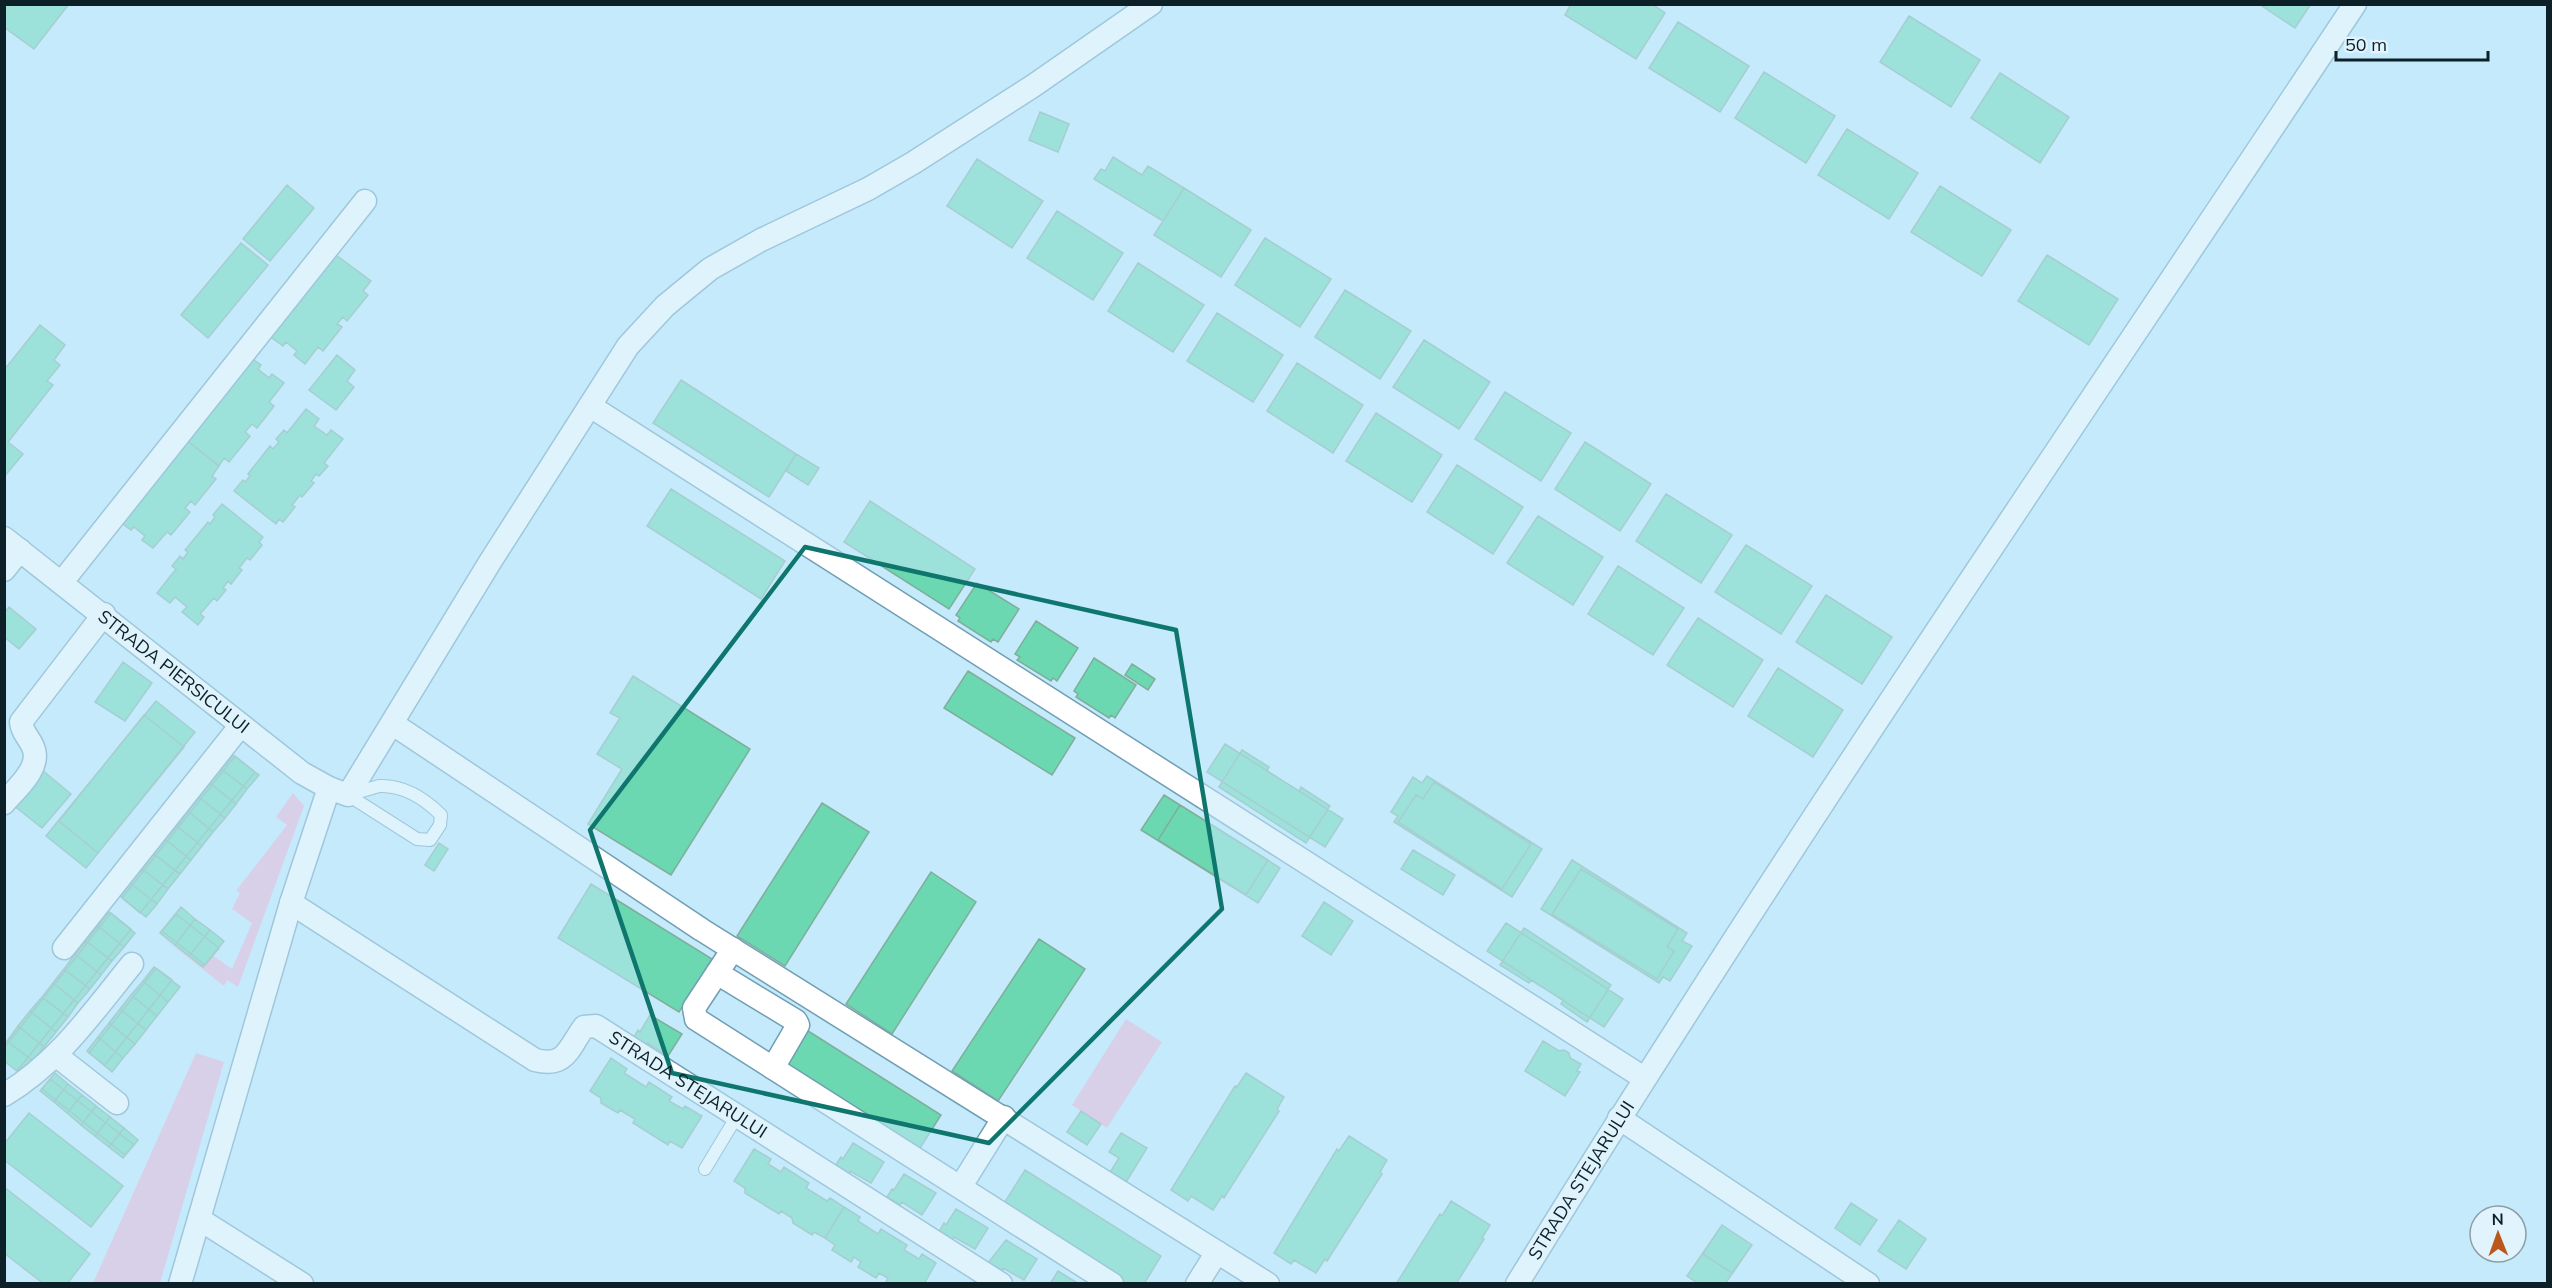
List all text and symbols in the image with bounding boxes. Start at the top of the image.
scale bar [2336,24,2488,62]
text: 50 m [2345,33,2387,56]
street label: STRADA PIERSICULUI [94,605,254,738]
street label: STRADA STEJARULUI [605,1025,772,1143]
street label: STRADA STEJARULUI [1523,1096,1639,1264]
north arrow [2468,1204,2528,1264]
text: N [2492,1209,2504,1229]

